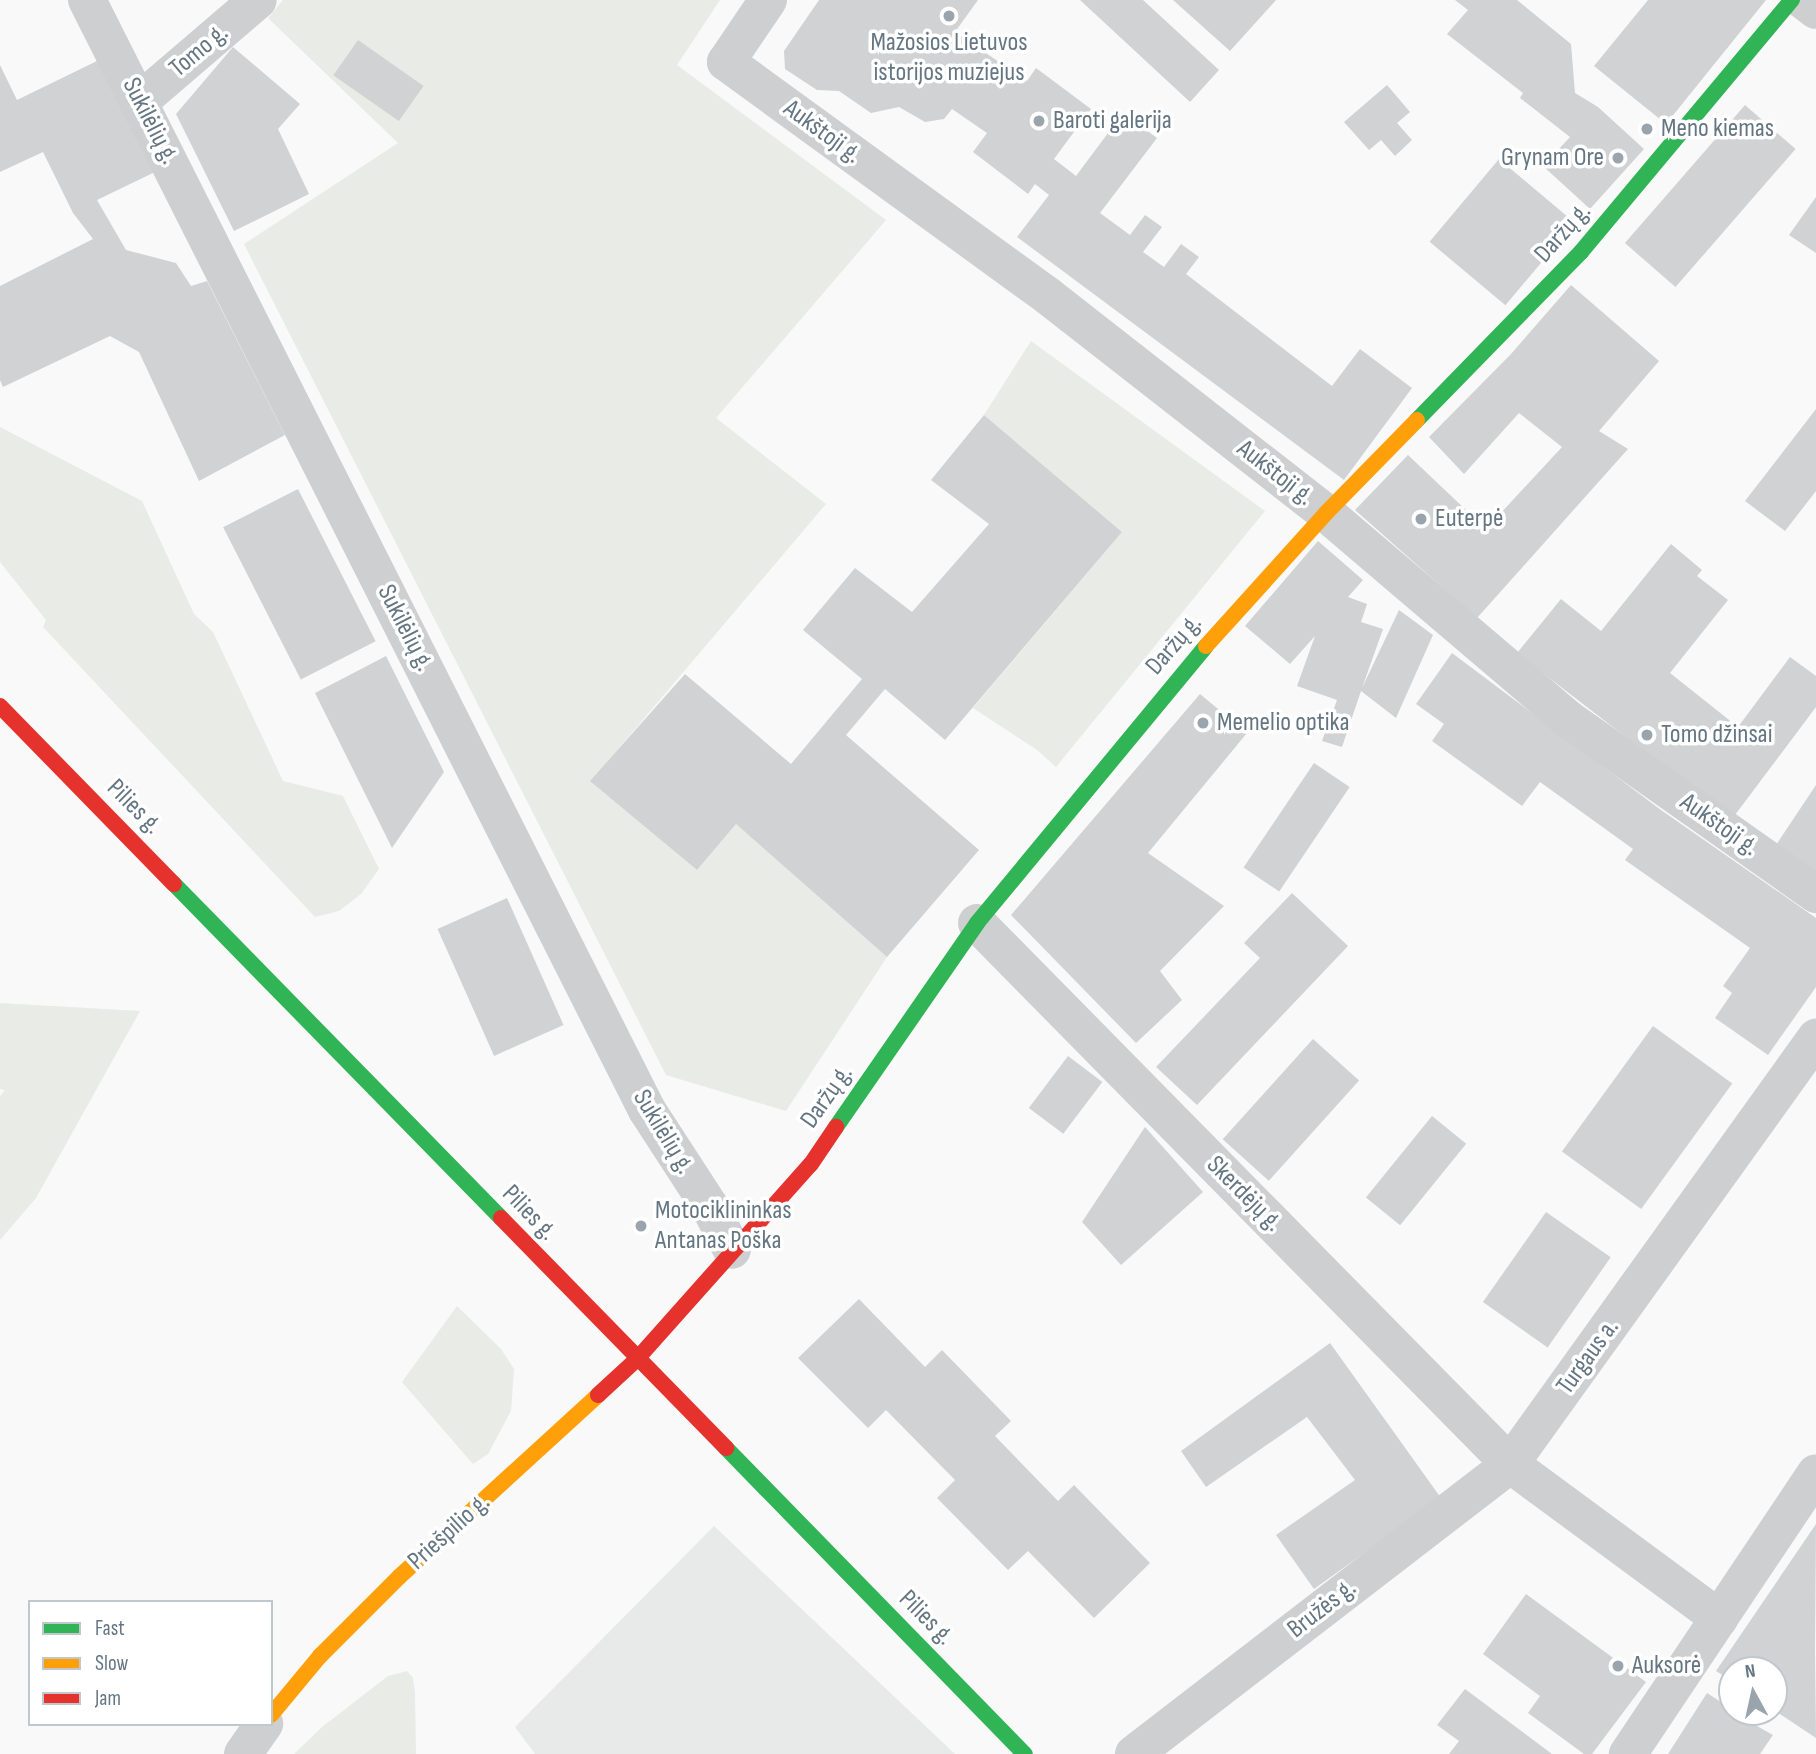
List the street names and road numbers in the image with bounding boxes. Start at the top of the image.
street label: Tomo g. [163,18,235,84]
street label: Sukilėlių g. [115,73,185,169]
street label: Aukštoji g. [777,93,867,171]
street label: Daržų g. [1528,197,1598,269]
street label: Aukštoji g. [1231,434,1319,512]
street label: Sukilėlių g. [370,580,440,676]
street label: Daržų g. [1139,608,1209,682]
street label: Pilies g. [100,773,168,841]
street label: Aukštoji g. [1674,787,1764,863]
street label: Daržų g. [794,1060,860,1134]
street label: Sukilėlių g. [626,1084,700,1180]
street label: Skerdėjų g. [1200,1150,1288,1238]
street label: Pilies g. [495,1179,563,1247]
street label: Turgaus a. [1550,1313,1626,1401]
street label: Priešpilio g. [402,1487,496,1577]
street label: Bružės g. [1282,1573,1362,1645]
street label: Pilies g. [892,1584,960,1652]

